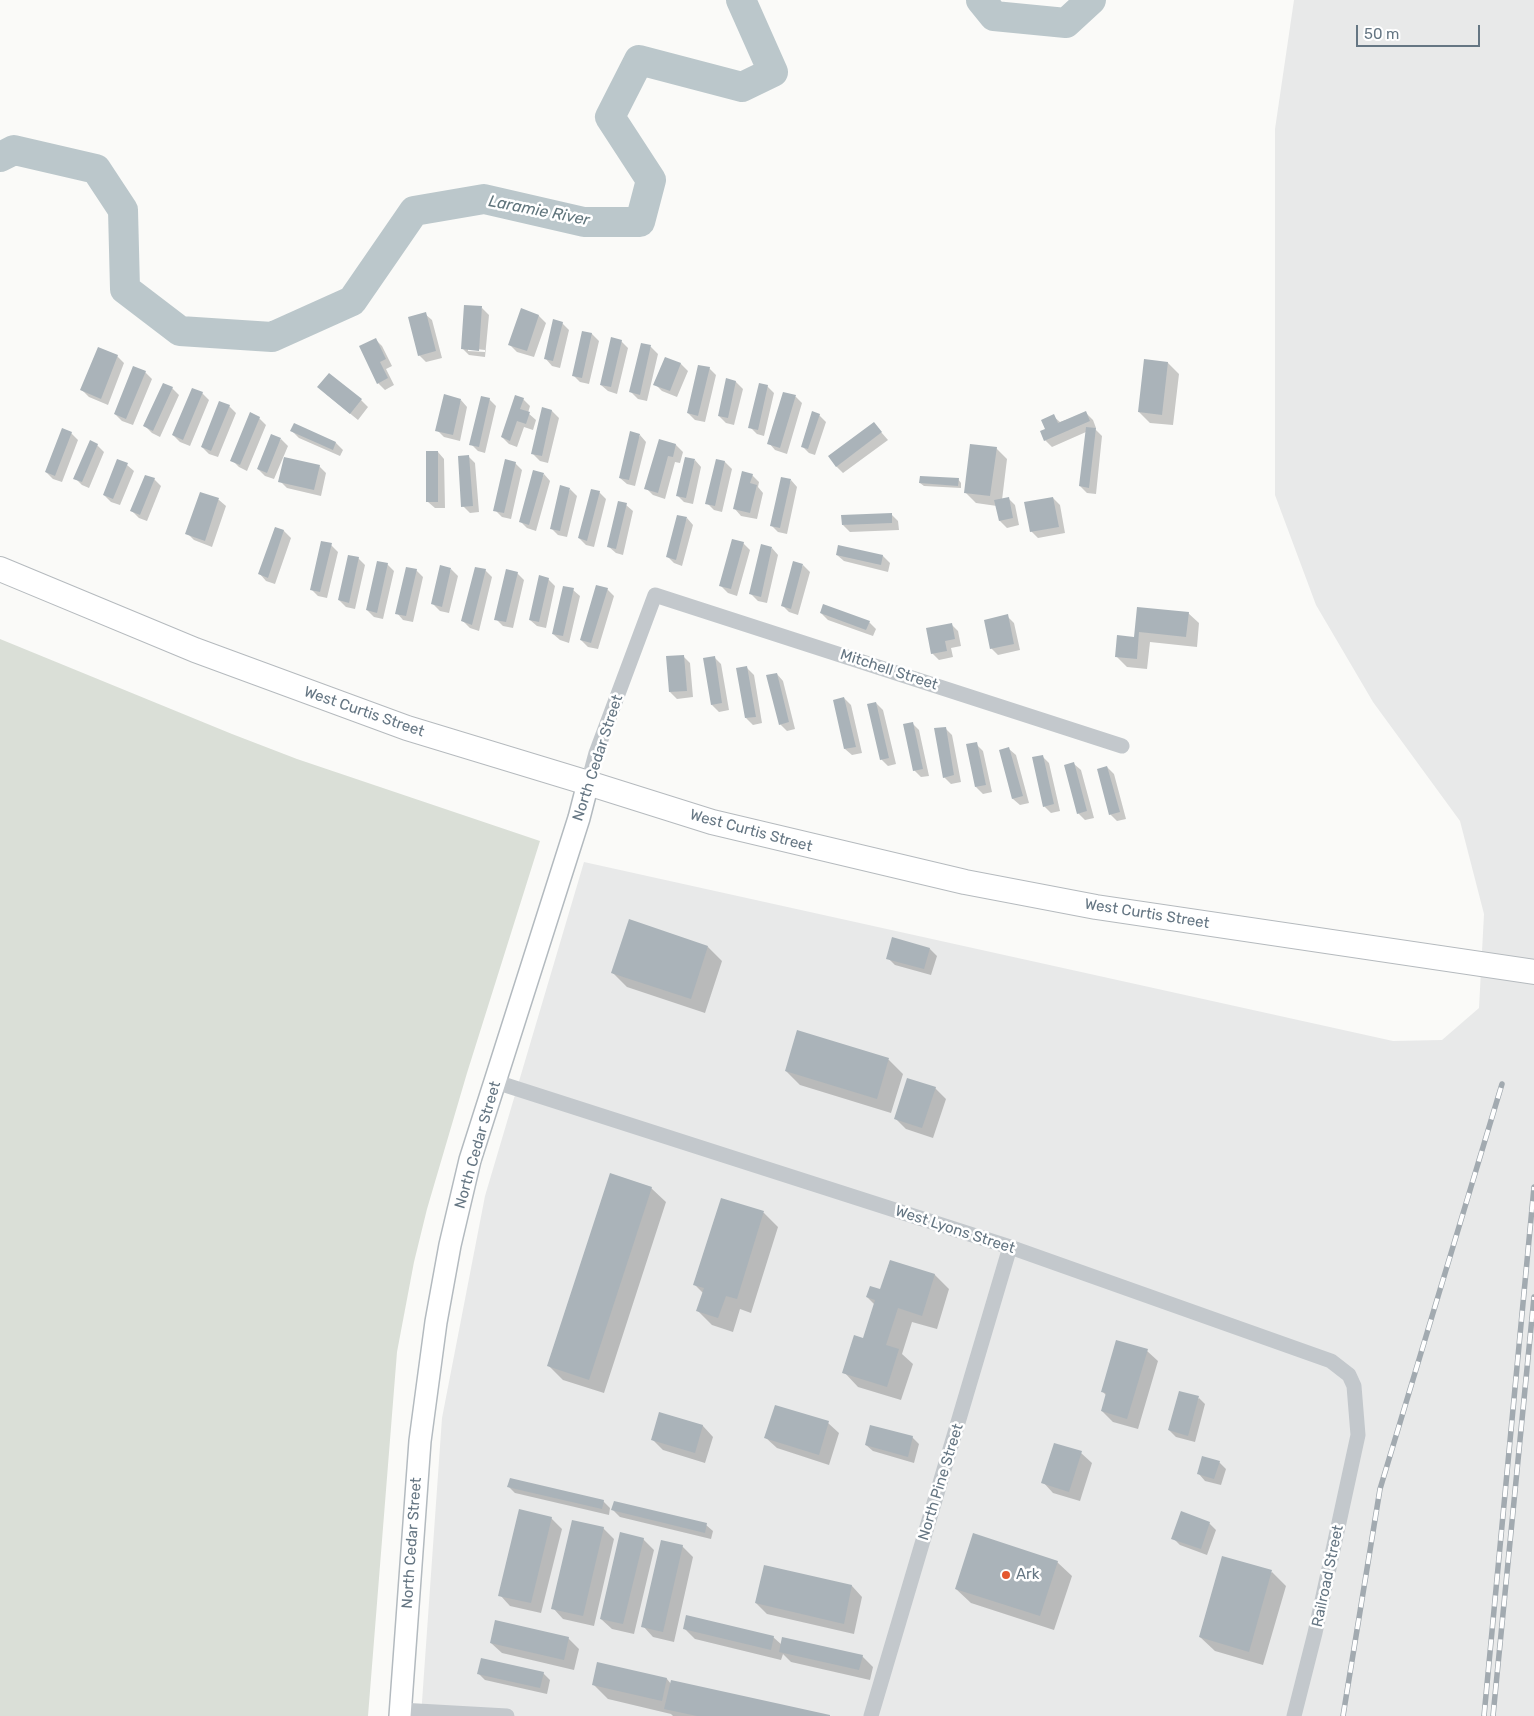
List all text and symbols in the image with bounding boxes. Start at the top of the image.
scale bar [1359,15,1483,47]
text: 50 m [1364,25,1399,43]
water label: Laramie River [487,192,591,230]
street label: Mitchell Street [838,646,940,694]
street label: West Curtis Street [301,683,427,741]
street label: North Cedar Street [569,693,627,823]
street label: West Curtis Street [688,806,814,856]
street label: West Curtis Street [1083,895,1211,933]
street label: North Cedar Street [451,1079,505,1211]
street label: West Lyons Street [893,1202,1017,1258]
street label: North Pine Street [915,1421,967,1543]
street label: North Cedar Street [398,1477,426,1609]
street label: Railroad Street [1308,1523,1348,1629]
place label: Ark [1016,1566,1039,1584]
marker: Ark [1000,1569,1012,1581]

